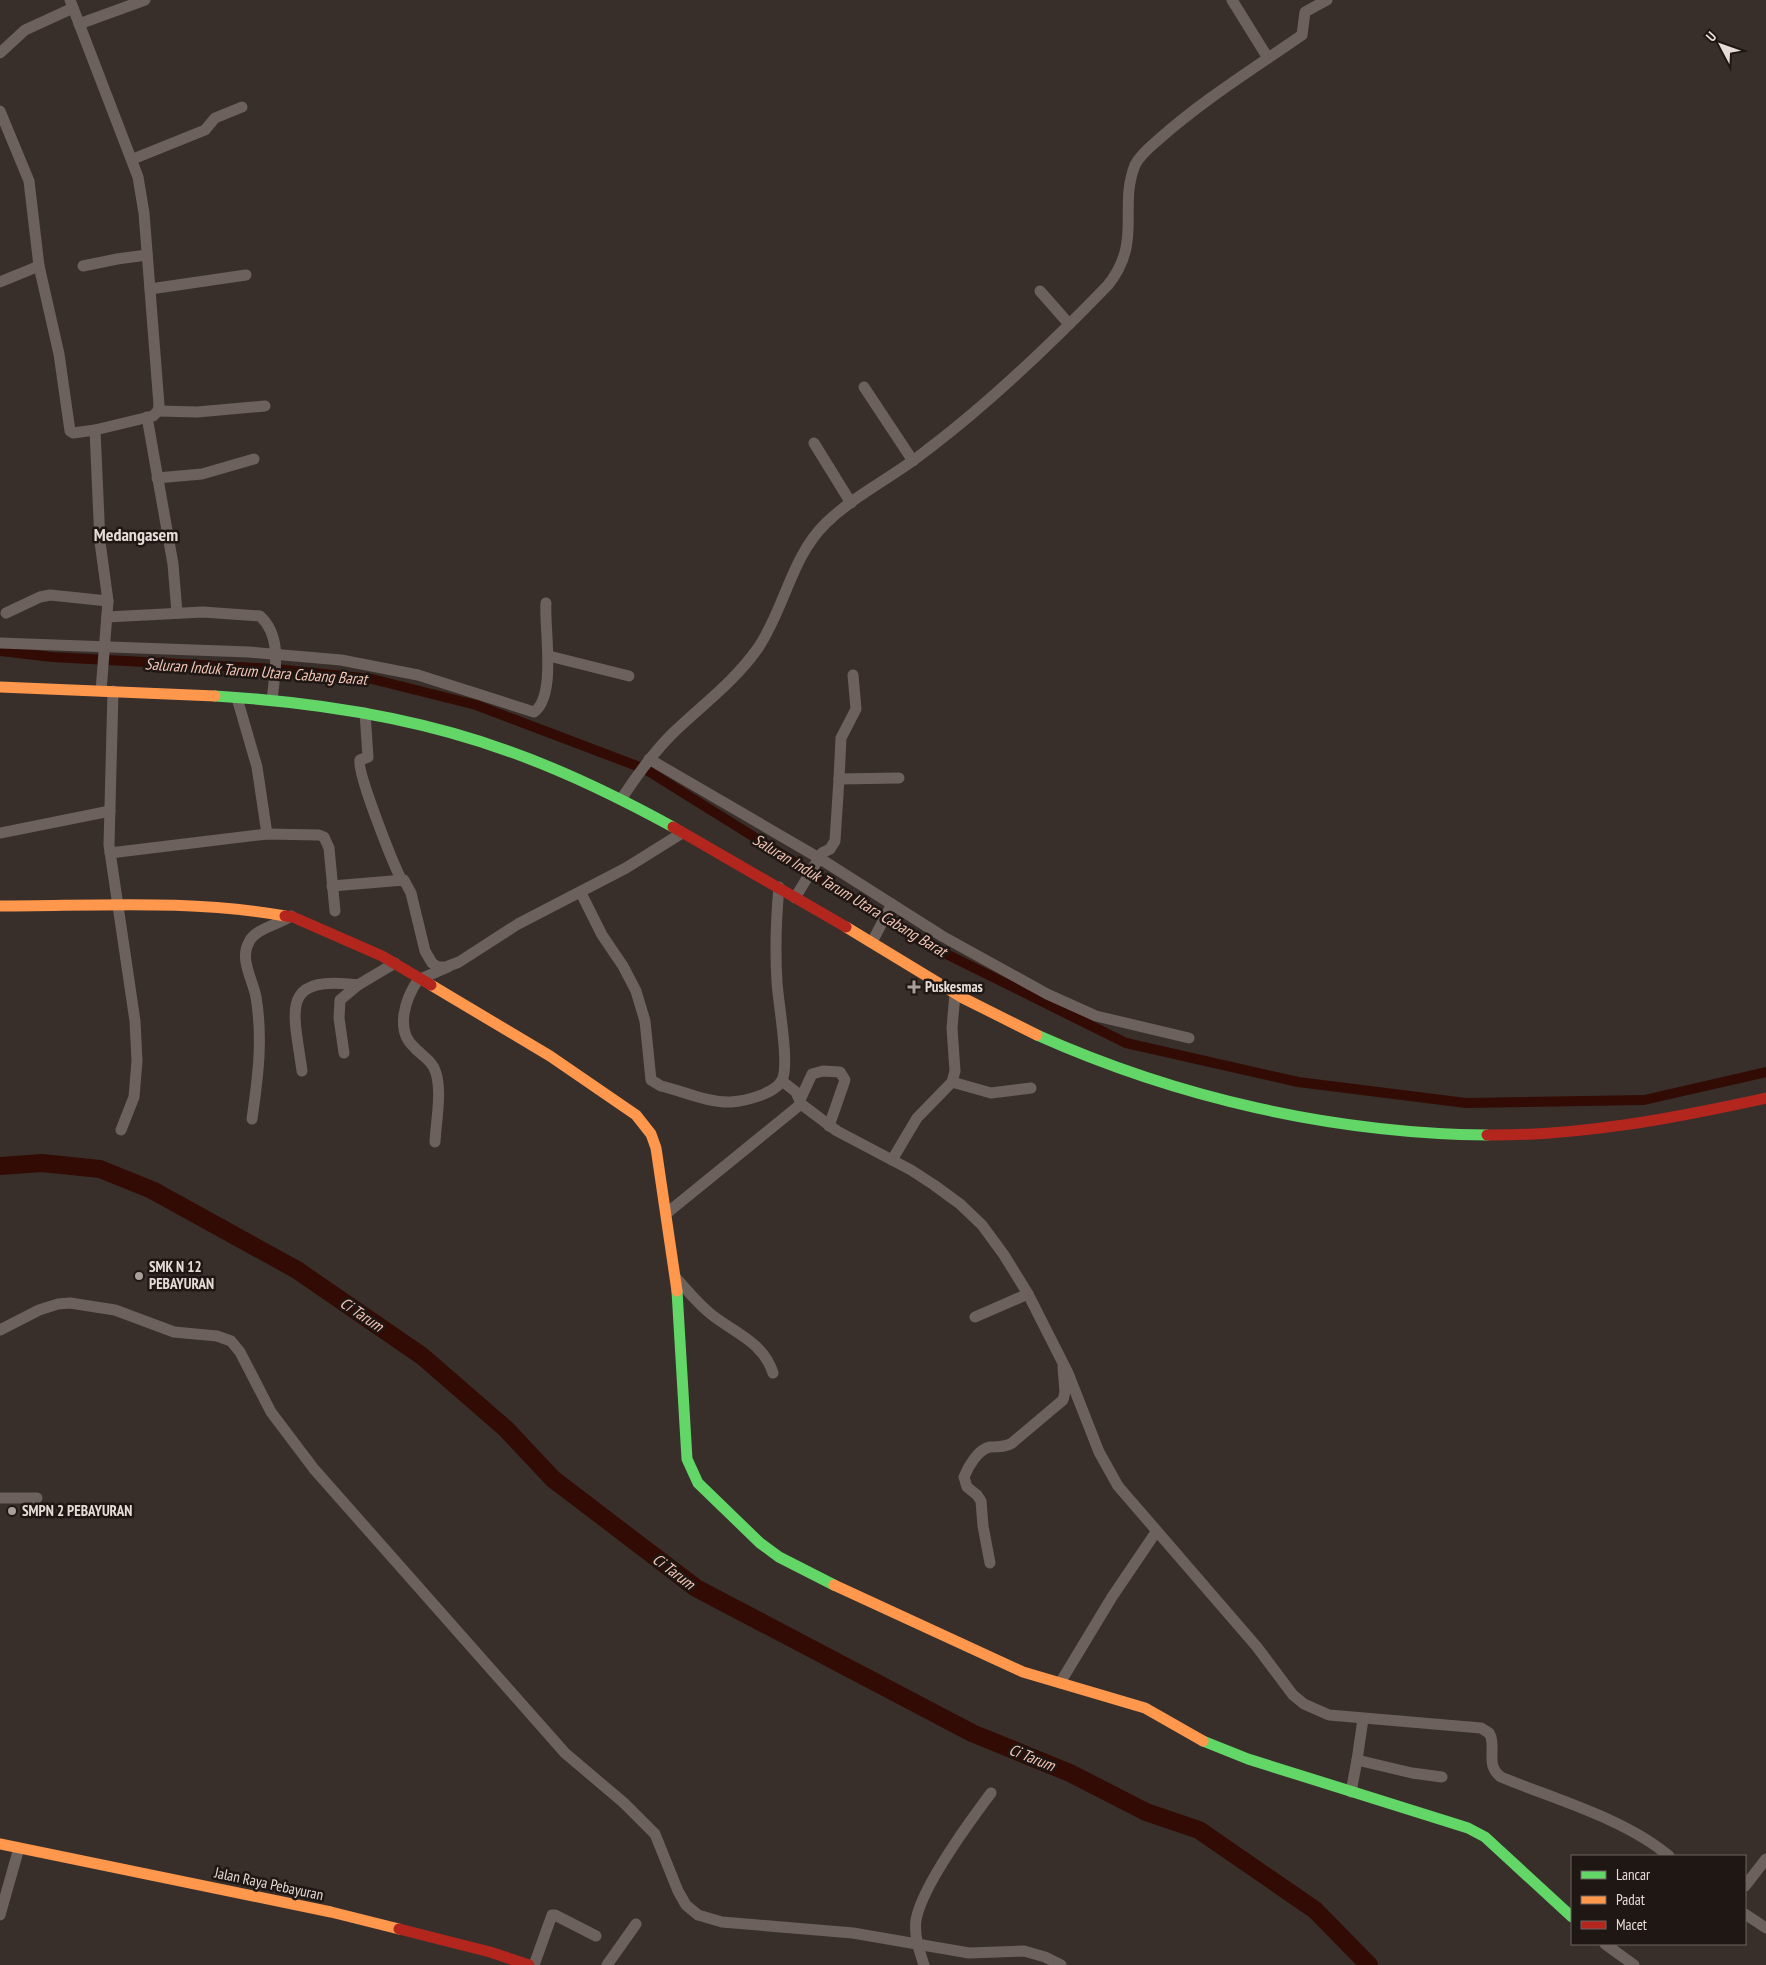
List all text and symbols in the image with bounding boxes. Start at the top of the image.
north arrow [1696,20,1746,70]
text: U [1702,28,1720,45]
district label: Medangasem [94,523,178,546]
water label: Saluran Induk Tarum Utara Cabang Barat [144,653,369,689]
water label: Saluran Induk Tarum Utara Cabang Barat [749,829,952,962]
place label: Puskesmas [925,977,983,996]
marker: Puskesmas [907,980,921,994]
place label: SMK N 12 PEBAYURAN [149,1257,214,1293]
marker: SMK N 12 PEBAYURAN [133,1270,145,1282]
water label: Ci Tarum [337,1292,389,1337]
place label: SMPN 2 PEBAYURAN [22,1501,132,1520]
marker: SMPN 2 PEBAYURAN [6,1505,18,1517]
water label: Ci Tarum [649,1549,700,1594]
water label: Ci Tarum [1006,1739,1059,1776]
legend [1571,1855,1746,1945]
street label: Jalan Raya Pebayuran [212,1862,325,1904]
text: Lancar [1616,1865,1651,1884]
text: Padat [1616,1890,1645,1909]
text: Macet [1616,1915,1647,1934]

